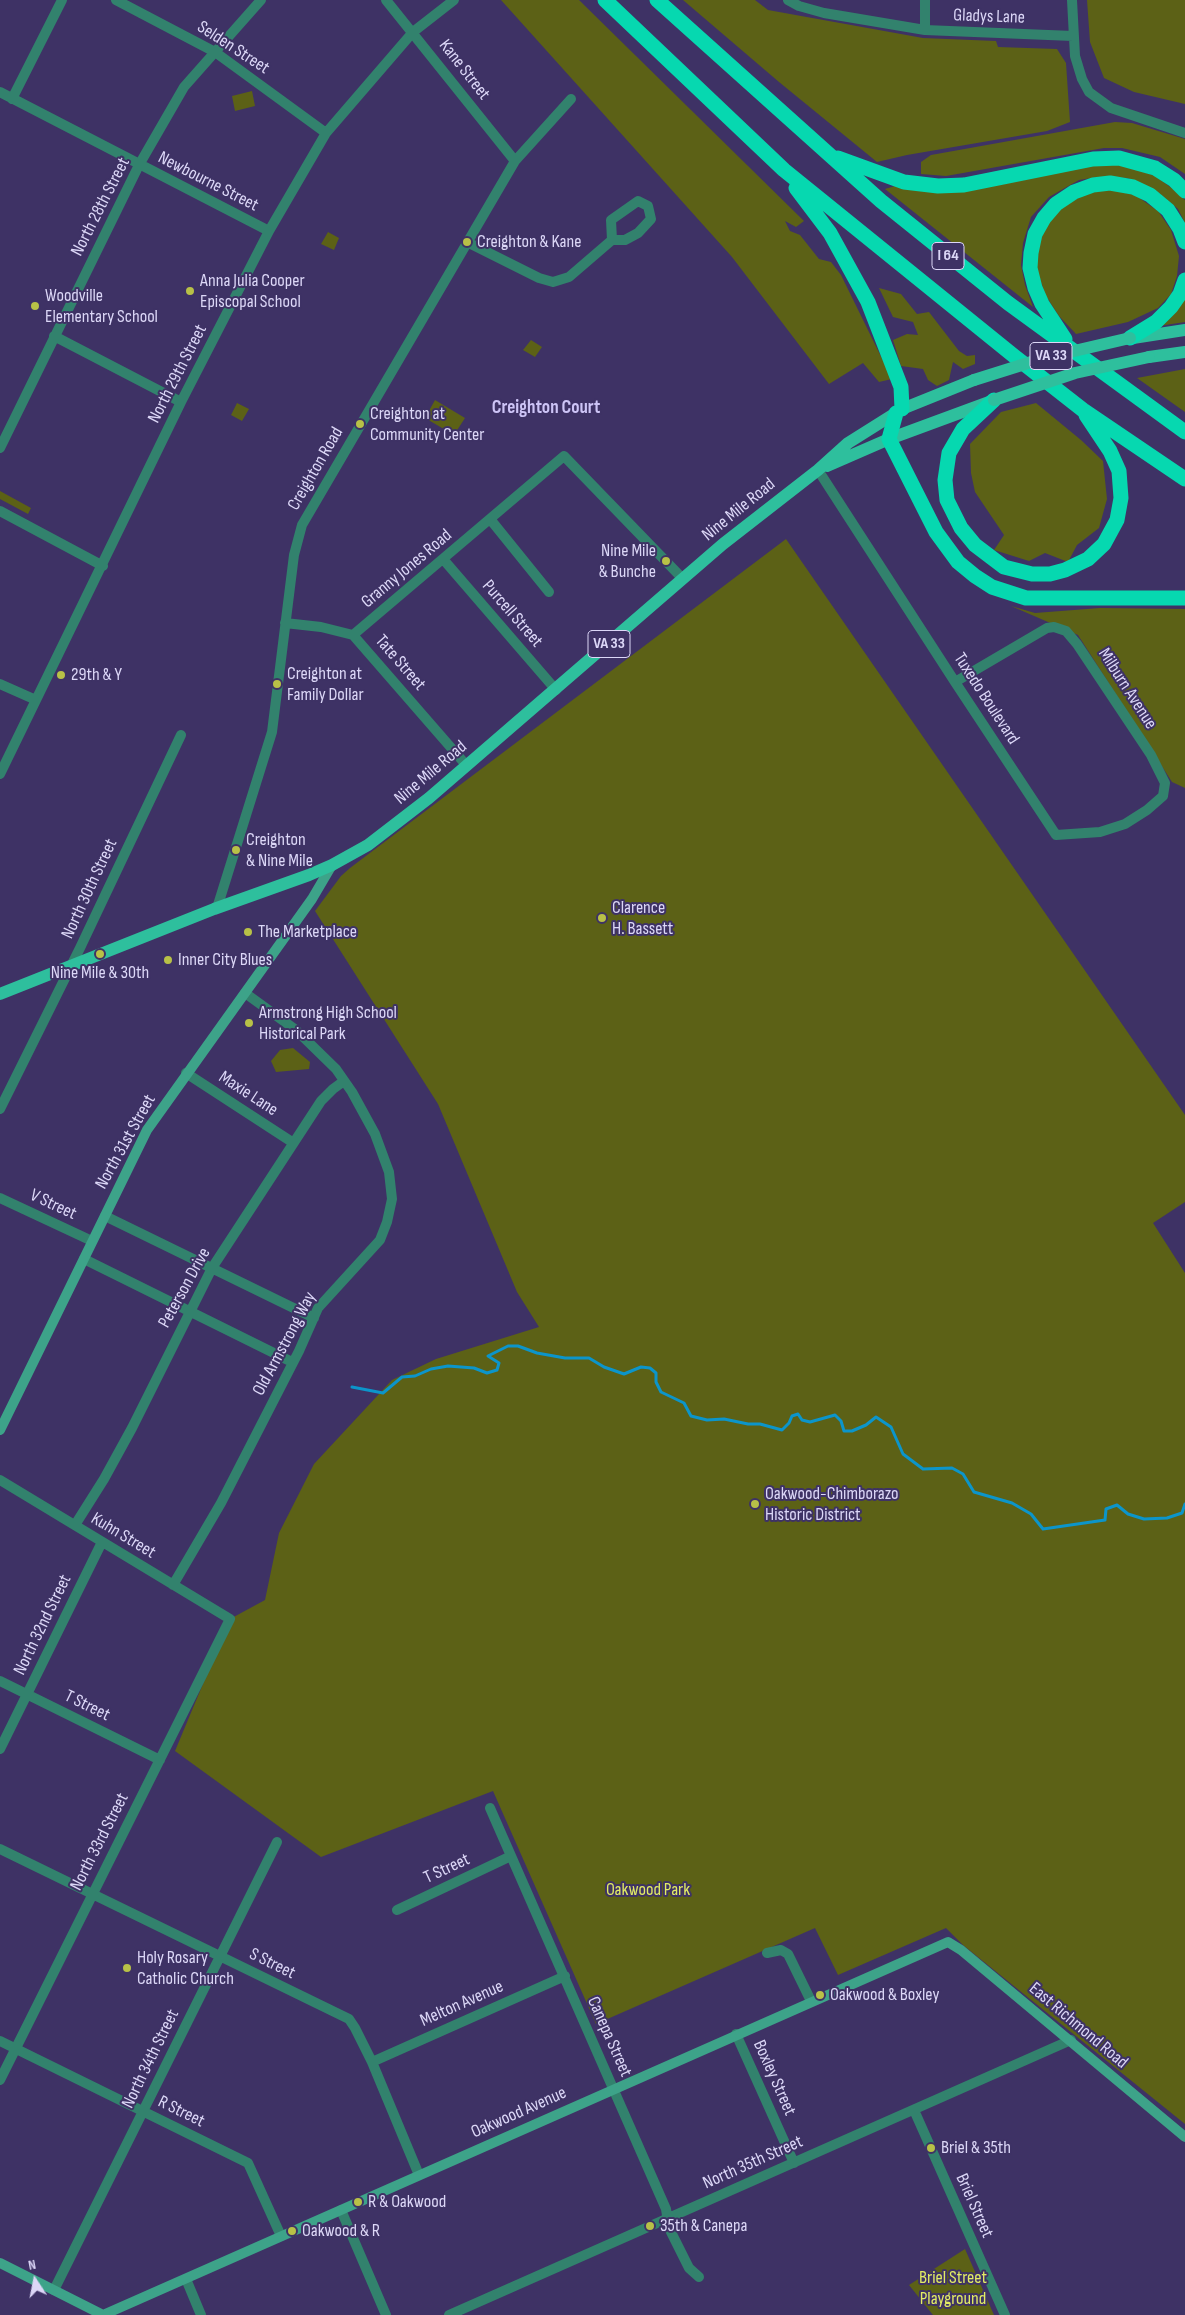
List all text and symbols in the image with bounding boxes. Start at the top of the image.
street label: Gladys Lane [953,5,1025,29]
street label: Selden Street [193,17,273,79]
street label: Kane Street [434,35,494,105]
street label: Newbourne Street [154,147,262,217]
street label: North 28th Street [67,154,135,260]
place label: Creighton & Kane [477,231,581,253]
marker: Creighton & Kane [461,236,473,248]
road number: I 64 [932,242,964,270]
place label: Anna Julia Cooper Episcopal School [200,270,305,312]
place label: Woodville Elementary School [45,285,158,328]
marker: Anna Julia Cooper Episcopal School [184,285,196,297]
marker: Woodville Elementary School [29,300,41,312]
street label: North 29th Street [144,321,212,427]
road number: VA 33 [1030,342,1072,370]
district label: Creighton Court [492,397,600,419]
place label: Creighton at Community Center [370,403,484,446]
marker: Creighton at Community Center [354,418,366,430]
street label: Creighton Road [284,424,348,514]
street label: Nine Mile Road [698,474,780,546]
street label: Granny Jones Road [357,525,457,613]
place label: Nine Mile & Bunche [599,540,656,582]
marker: Nine Mile & Bunche [660,555,672,567]
street label: Purcell Street [477,576,547,652]
road number: VA 33 [588,630,630,658]
street label: Tate Street [370,631,430,695]
street label: Milburn Avenue [1093,644,1161,734]
street label: Tuxedo Boulevard [948,649,1024,749]
place label: Creighton at Family Dollar [287,663,364,706]
place label: 29th & Y [71,664,122,686]
marker: 29th & Y [55,669,67,681]
marker: Creighton at Family Dollar [271,678,283,690]
street label: Nine Mile Road [390,737,472,809]
place label: Creighton & Nine Mile [246,829,313,872]
street label: North 30th Street [57,836,123,942]
marker: Creighton & Nine Mile [230,844,242,856]
place label: Clarence H. Bassett [612,897,673,940]
marker: Clarence H. Bassett [596,912,608,924]
place label: The Marketplace [258,921,357,943]
marker: The Marketplace [242,926,254,938]
marker: Nine Mile & 30th [94,948,106,960]
place label: Inner City Blues [178,949,272,971]
marker: Inner City Blues [162,954,174,966]
place label: Nine Mile & 30th [51,962,149,984]
place label: Armstrong High School Historical Park [259,1002,397,1044]
marker: Armstrong High School Historical Park [243,1017,255,1029]
street label: Maxie Lane [214,1067,282,1121]
street label: North 31st Street [91,1091,161,1193]
street label: V Street [26,1185,80,1225]
street label: Peterson Drive [154,1244,216,1332]
street label: Old Armstrong Way [249,1288,321,1400]
place label: Oakwood-Chimborazo Historic District [765,1483,898,1526]
marker: Oakwood-Chimborazo Historic District [749,1498,761,1510]
street label: Kuhn Street [87,1508,159,1564]
street label: North 32nd Street [9,1571,77,1679]
street label: T Street [61,1686,113,1726]
street label: North 33rd Street [66,1790,134,1894]
street label: T Street [421,1849,473,1889]
park label: Oakwood Park [606,1879,690,1901]
street label: S Street [245,1944,299,1984]
place label: Holy Rosary Catholic Church [137,1947,234,1990]
marker: Holy Rosary Catholic Church [121,1962,133,1974]
street label: Melton Avenue [417,1976,507,2032]
street label: East Richmond Road [1024,1978,1132,2074]
place label: Oakwood & Boxley [830,1984,939,2006]
marker: Oakwood & Boxley [814,1989,826,2001]
street label: Canepa Street [582,1994,636,2080]
street label: North 34th Street [118,2006,184,2112]
street label: Boxley Street [748,2037,800,2119]
street label: Oakwood Avenue [468,2082,570,2144]
street label: R Street [154,2092,208,2132]
street label: North 35th Street [700,2131,806,2195]
place label: Briel & 35th [941,2137,1011,2159]
marker: Briel & 35th [925,2142,937,2154]
street label: Briel Street [950,2171,998,2241]
place label: R & Oakwood [368,2191,446,2213]
marker: R & Oakwood [352,2196,364,2208]
place label: 35th & Canepa [660,2215,747,2237]
place label: Oakwood & R [302,2220,380,2242]
marker: 35th & Canepa [644,2220,656,2232]
marker: Oakwood & R [286,2225,298,2237]
north arrow [10,2255,60,2305]
text: N [27,2256,37,2274]
park label: Briel Street Playground [919,2267,987,2310]

